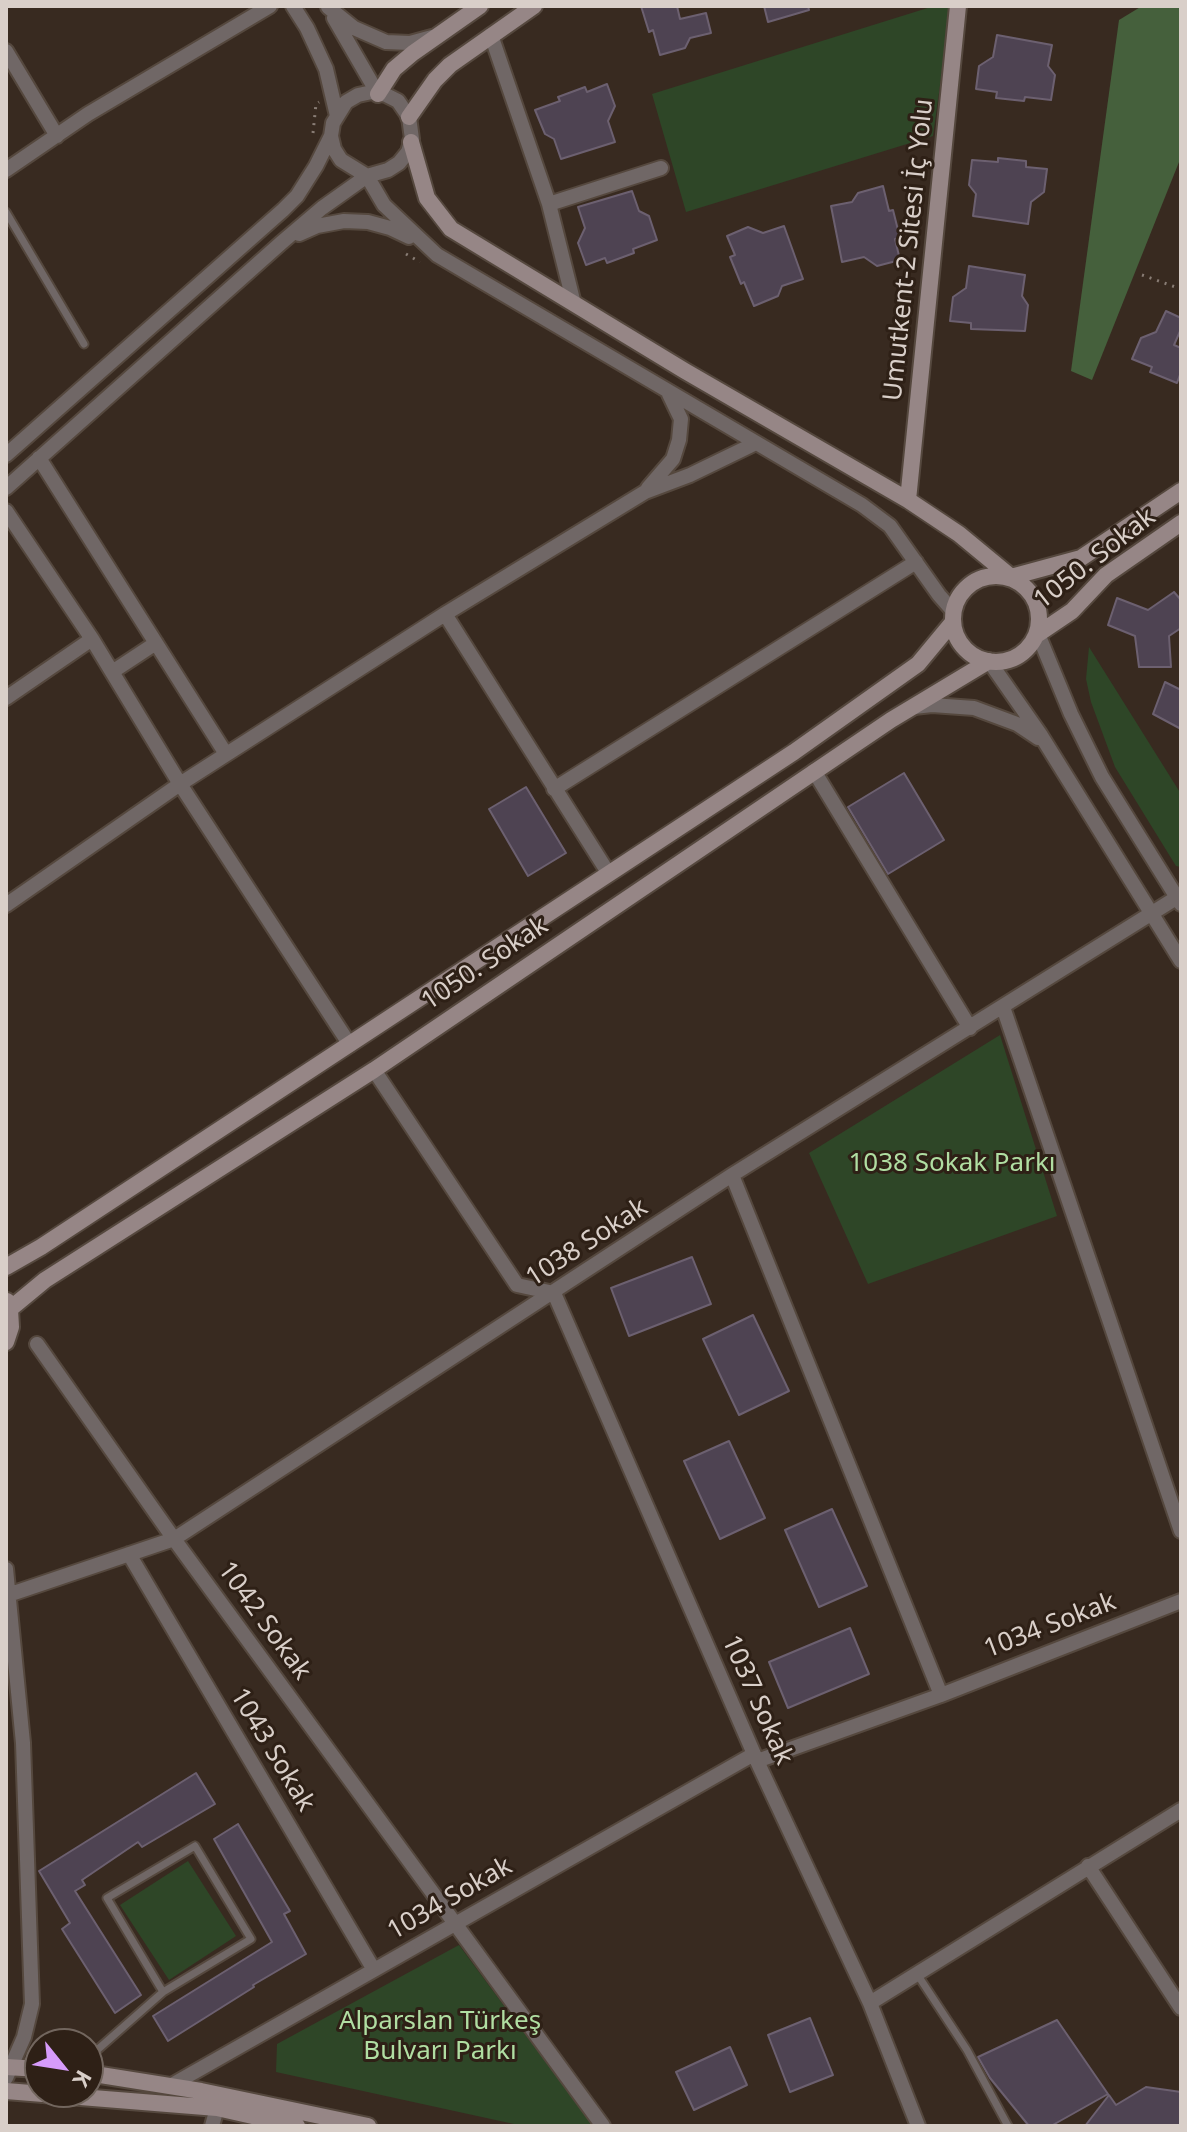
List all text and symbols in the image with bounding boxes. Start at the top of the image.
street label: Umutkent-2 Sitesi İç Yolu [878,97,940,403]
street label: 1050. Sokak [1028,502,1162,616]
street label: 1050. Sokak [416,910,554,1018]
park label: 1038 Sokak Parkı [848,1148,1056,1180]
street label: 1038 Sokak [520,1192,654,1294]
street label: 1042 Sokak [211,1556,317,1686]
street label: 1034 Sokak [980,1587,1120,1665]
street label: 1037 Sokak [715,1630,799,1770]
street label: 1043 Sokak [223,1683,321,1817]
street label: 1034 Sokak [382,1851,518,1947]
park label: Alparslan Türkeş Bulvarı Parkı [339,2006,541,2068]
north arrow [24,2028,104,2108]
text: K [66,2065,100,2093]

